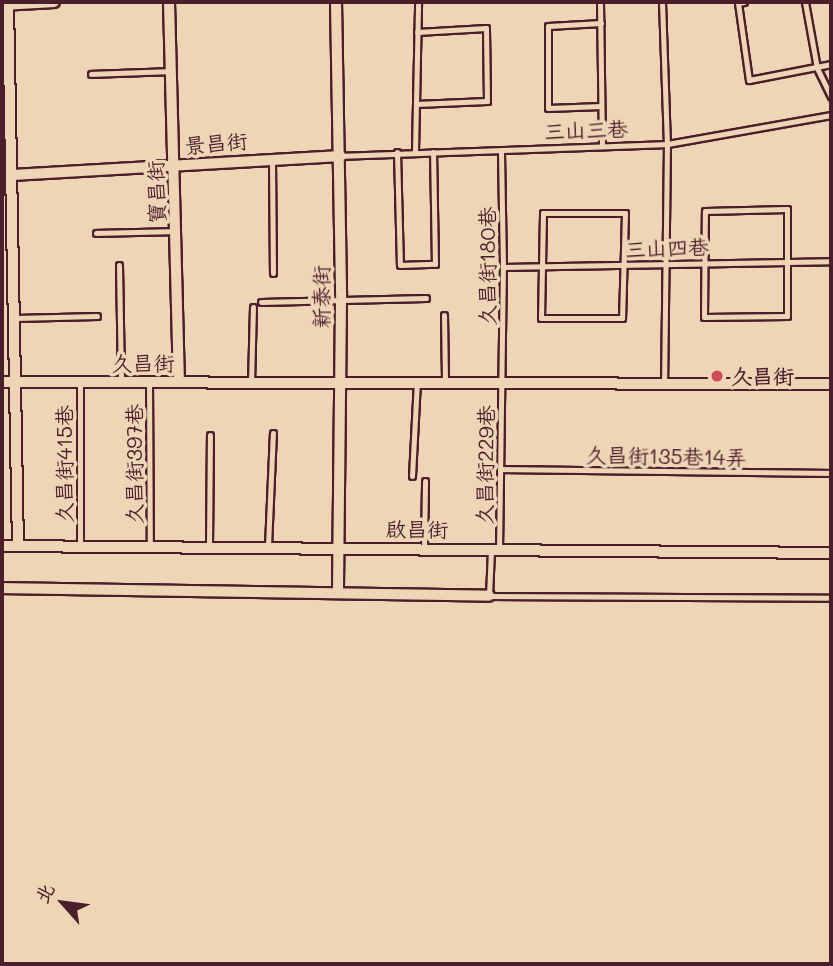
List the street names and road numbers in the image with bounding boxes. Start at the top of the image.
street label: 三山三巷 [544,116,628,144]
street label: 景昌街 [184,128,248,158]
street label: 寶昌街 [142,160,170,224]
street label: 久昌街180巷 [474,206,500,326]
street label: 三山四巷 [625,234,709,262]
street label: 新泰街 [308,266,334,328]
street label: 久昌街 [112,350,174,376]
street label: 久昌街397巷 [121,404,147,524]
street label: 久昌街415巷 [51,405,77,523]
street label: 久昌街229巷 [471,405,499,525]
street label: 久昌街135巷14弄 [585,442,747,470]
street label: 啟昌街 [385,516,449,542]

